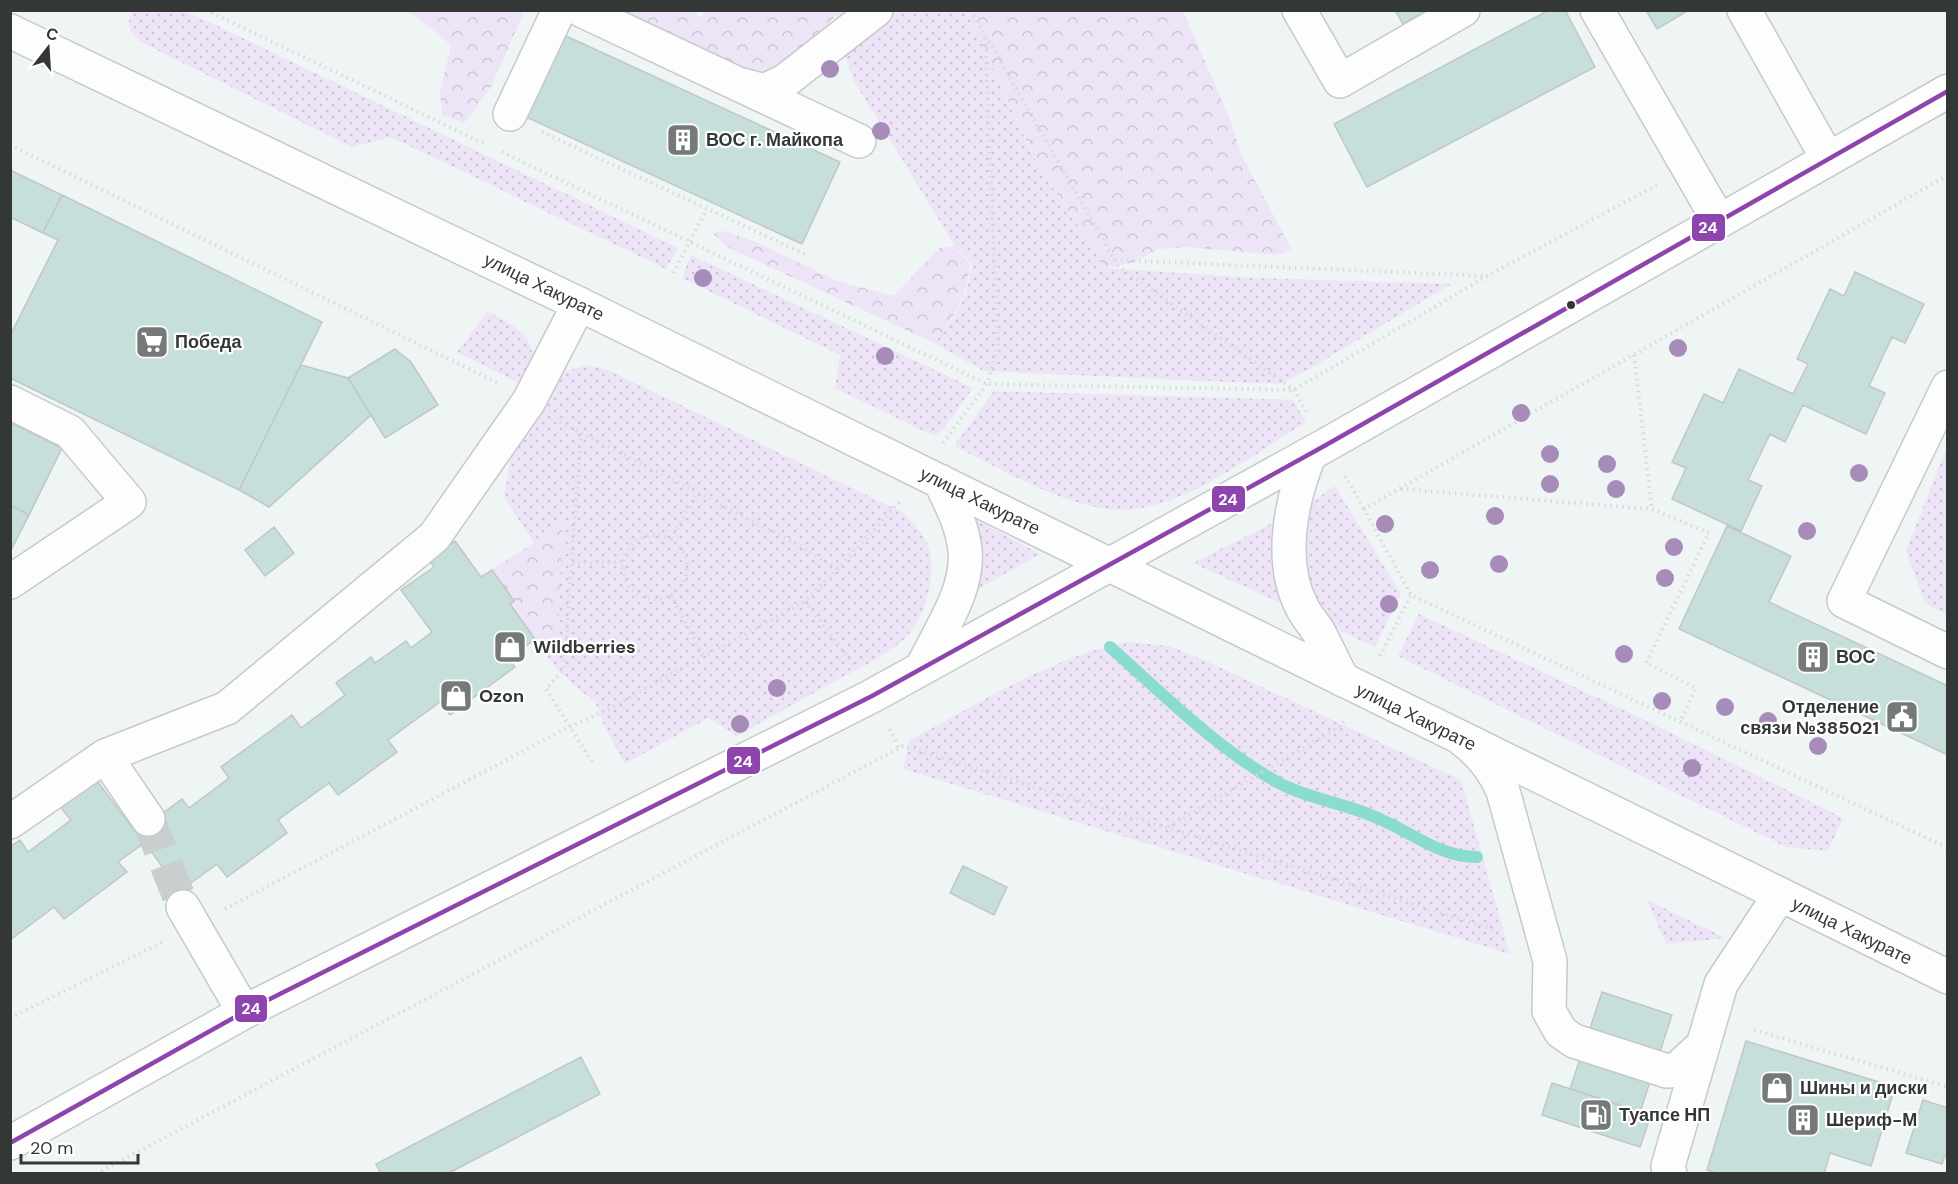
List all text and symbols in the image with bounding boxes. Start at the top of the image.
north arrow [18,18,78,78]
text: С [44,22,61,46]
building icon: ВОС г. Майкопа [665,122,701,158]
place label: ВОС г. Майкопа [706,128,844,152]
line badge: 24 [1691,213,1726,242]
text: 24 [1698,217,1718,238]
street label: улица Хакурате [480,248,608,326]
unlabelled marker [1565,299,1577,311]
supermarket icon: Победа [134,324,170,360]
place label: Победа [175,330,242,354]
street label: улица Хакурате [916,462,1044,540]
line badge: 24 [1211,485,1246,513]
text: 24 [1218,489,1238,510]
shop icon: Wildberries [492,629,528,665]
place label: Wildberries [533,635,636,659]
building icon: ВОС [1795,639,1831,675]
place label: ВОС [1836,645,1876,669]
shop icon: Ozon [438,678,474,714]
street label: улица Хакурате [1352,678,1480,756]
place label: Ozon [479,684,524,708]
place label: Отделение связи №385021 [1740,695,1879,740]
public building icon: Отделение связи №385021 [1884,699,1920,735]
line badge: 24 [726,746,761,775]
text: 24 [733,751,753,772]
street label: улица Хакурате [1788,892,1916,970]
line badge: 24 [234,994,268,1023]
text: 24 [241,998,261,1019]
shop icon: Шины и диски [1759,1070,1795,1106]
place label: Шины и диски [1800,1076,1928,1100]
fuel station icon: Туапсе НП [1578,1097,1614,1133]
building icon: Шериф-М [1785,1102,1821,1138]
place label: Туапсе НП [1619,1103,1710,1127]
place label: Шериф-М [1826,1108,1917,1132]
scale bar [21,1127,138,1165]
text: 20 m [30,1136,73,1160]

